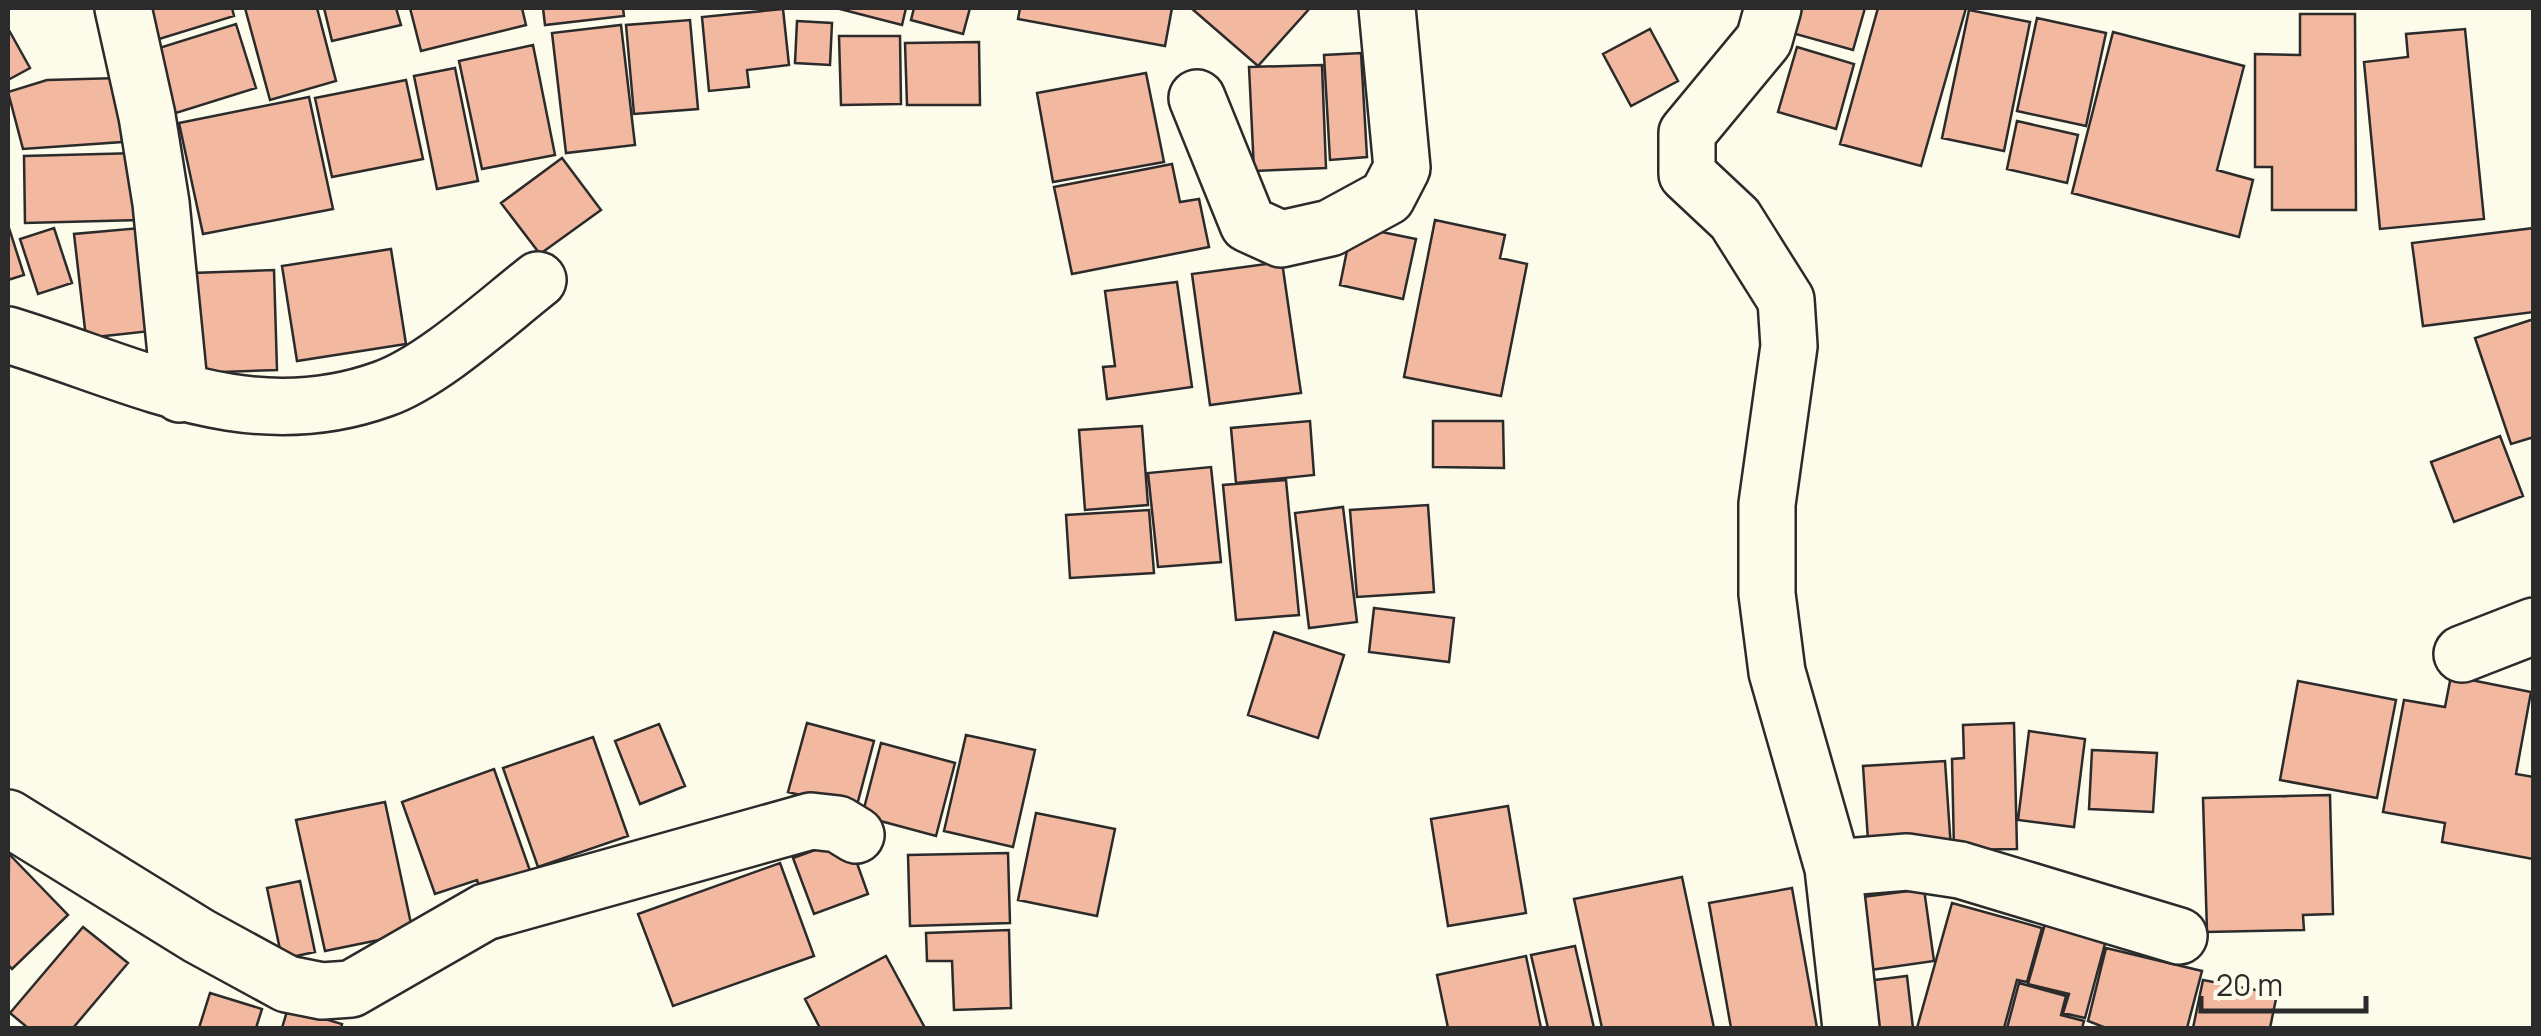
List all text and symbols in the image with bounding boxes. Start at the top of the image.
scale bar [2201,951,2366,1013]
text: 20 m [2216,964,2283,1005]

